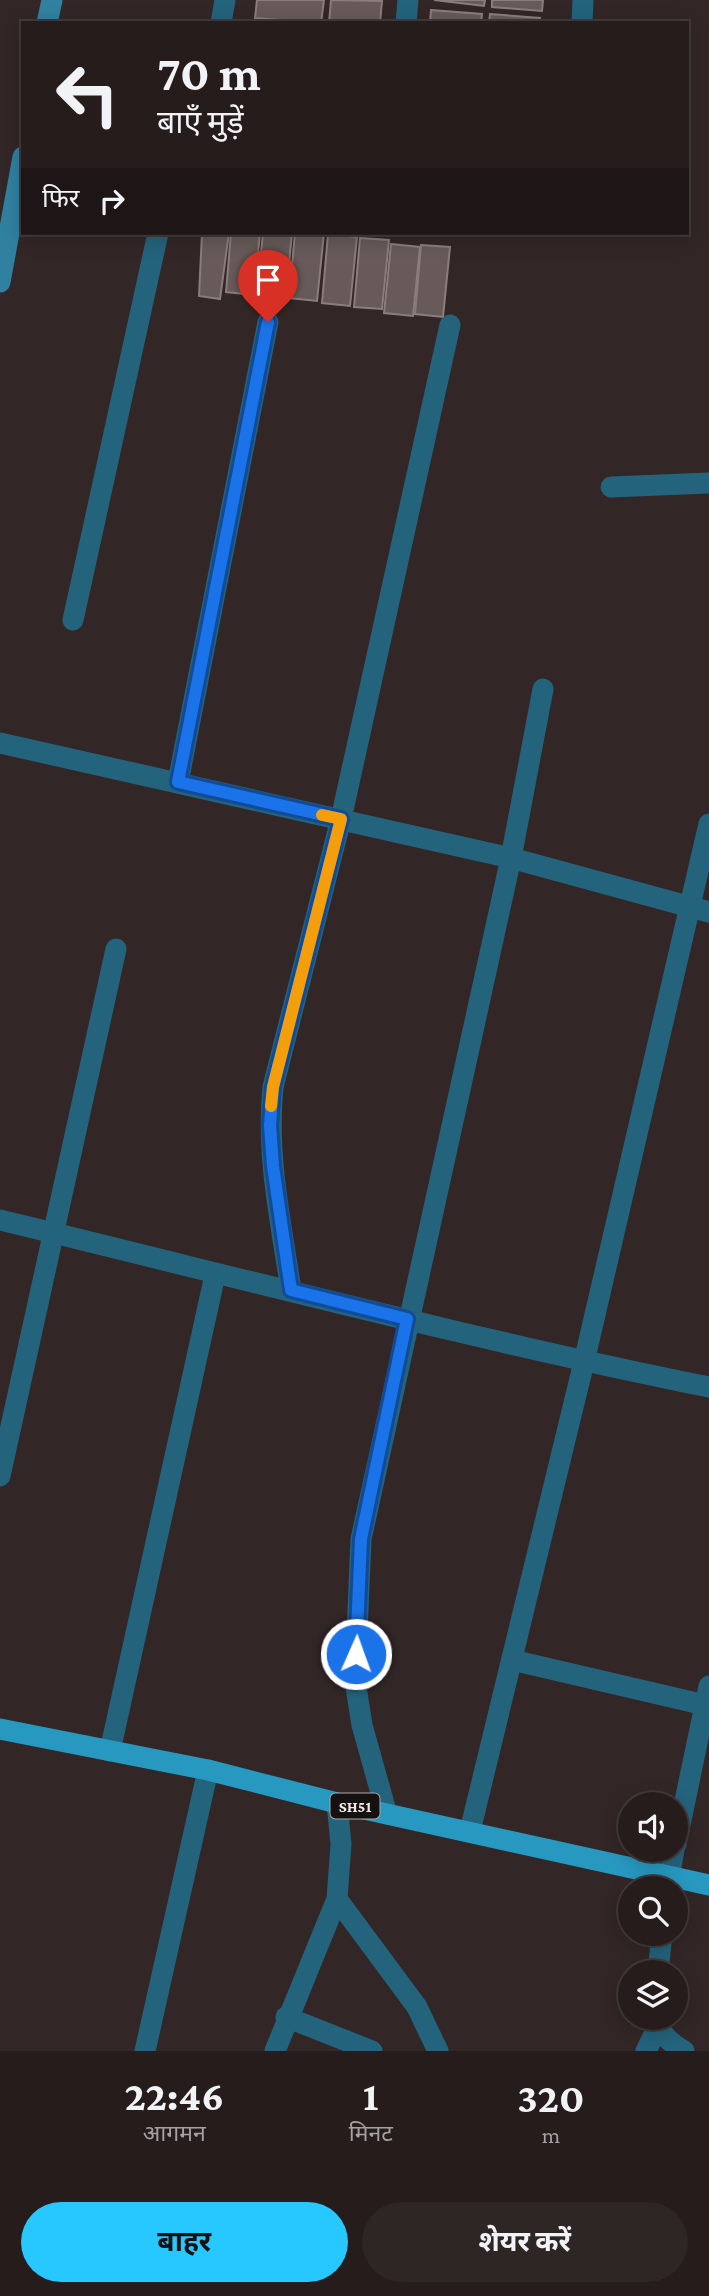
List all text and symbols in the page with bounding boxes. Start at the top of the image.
text: 70 m [157,46,261,101]
icon: left [42,49,133,140]
text: बाएँ मुड़ें [157,104,244,140]
icon: right [93,182,131,220]
text: फिर [42,184,79,213]
pin [238,250,298,322]
icon: arrive [249,261,287,299]
position arrow [319,1617,393,1691]
map controls [618,1792,688,2030]
button: sound [618,1792,688,1862]
road number: SH51 [330,1794,380,1818]
button: search [618,1876,688,1946]
button: layers [618,1960,688,2030]
text: 22:46 [125,2072,224,2119]
text: 1 [363,2072,379,2119]
text: 320 [517,2074,584,2121]
text: आगमन [143,2120,206,2146]
text: मिनट [349,2120,393,2146]
text: m [542,2122,560,2148]
button: बाहर [21,2202,348,2282]
button: शेयर करें [362,2202,688,2282]

